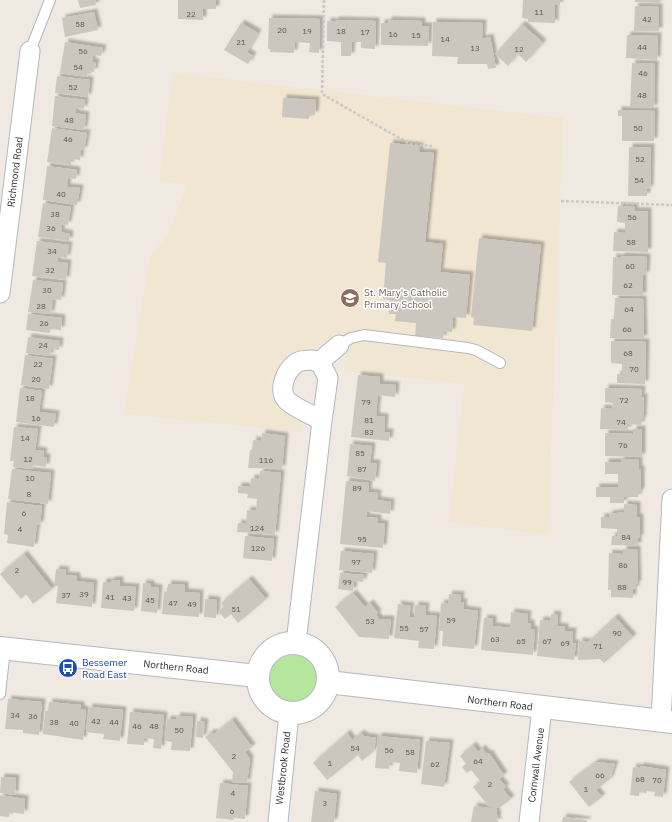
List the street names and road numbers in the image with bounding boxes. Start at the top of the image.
street label: Richmond Road [4,136,26,208]
street label: Northern Road [143,657,209,677]
street label: Northern Road [467,693,533,713]
street label: Cornwall Avenue [525,726,547,803]
street label: Westbrook Road [273,731,293,805]

